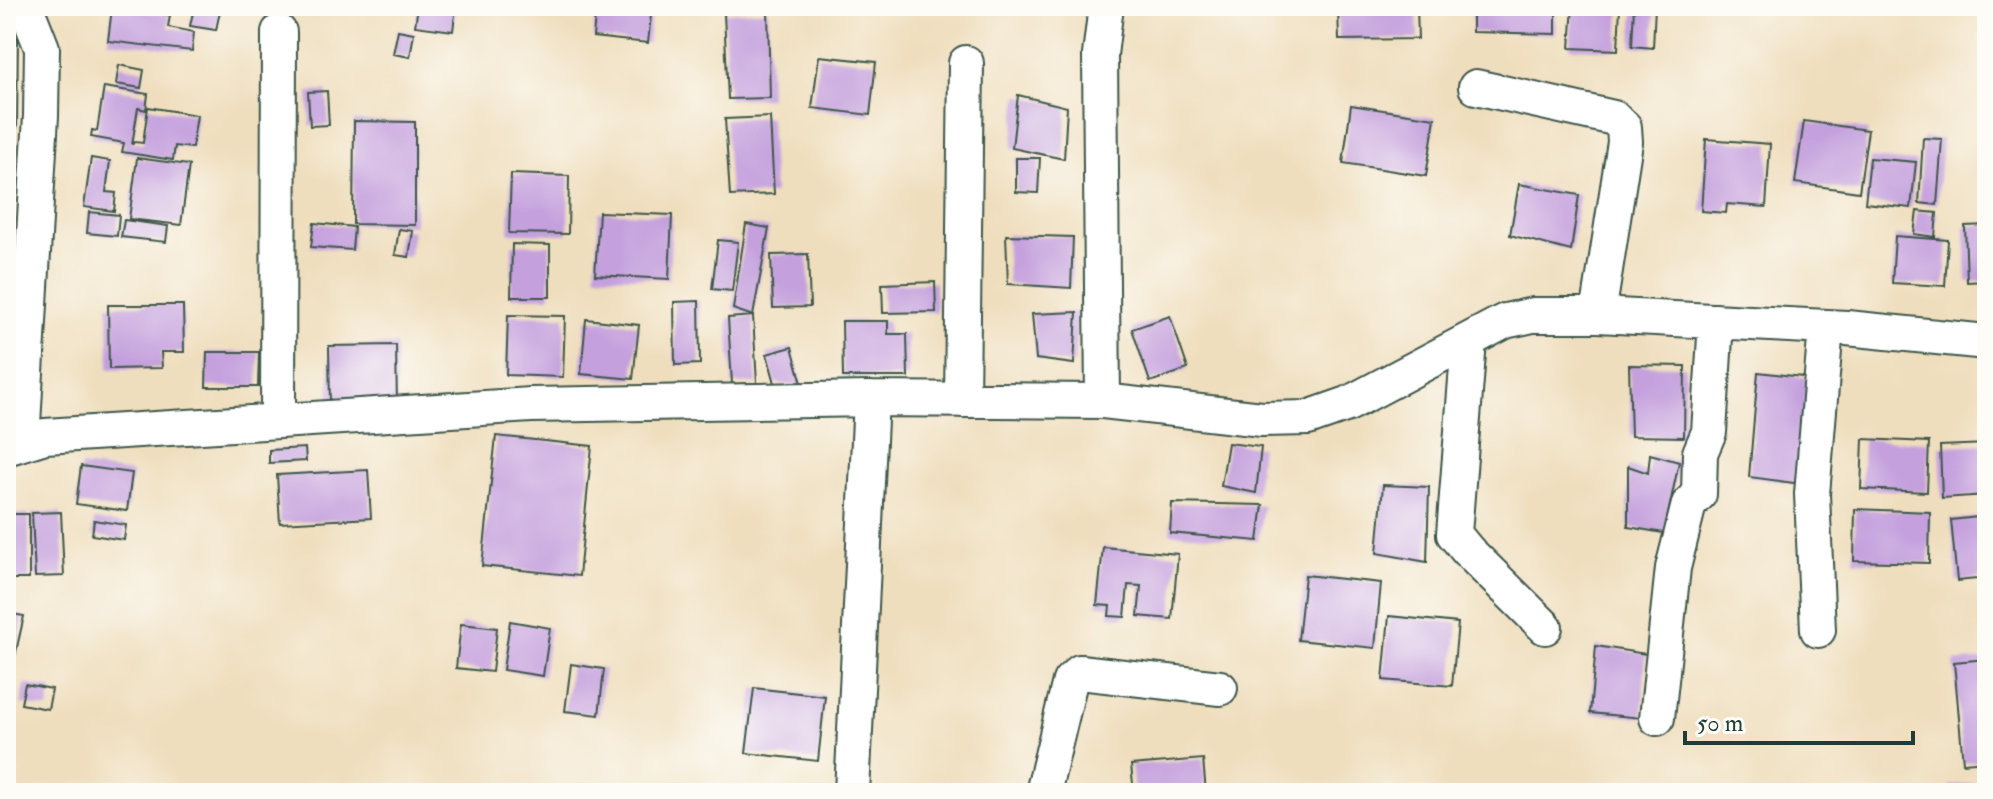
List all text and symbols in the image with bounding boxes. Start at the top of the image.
scale bar [1685,695,1913,745]
text: 50 m [1697,708,1744,739]

